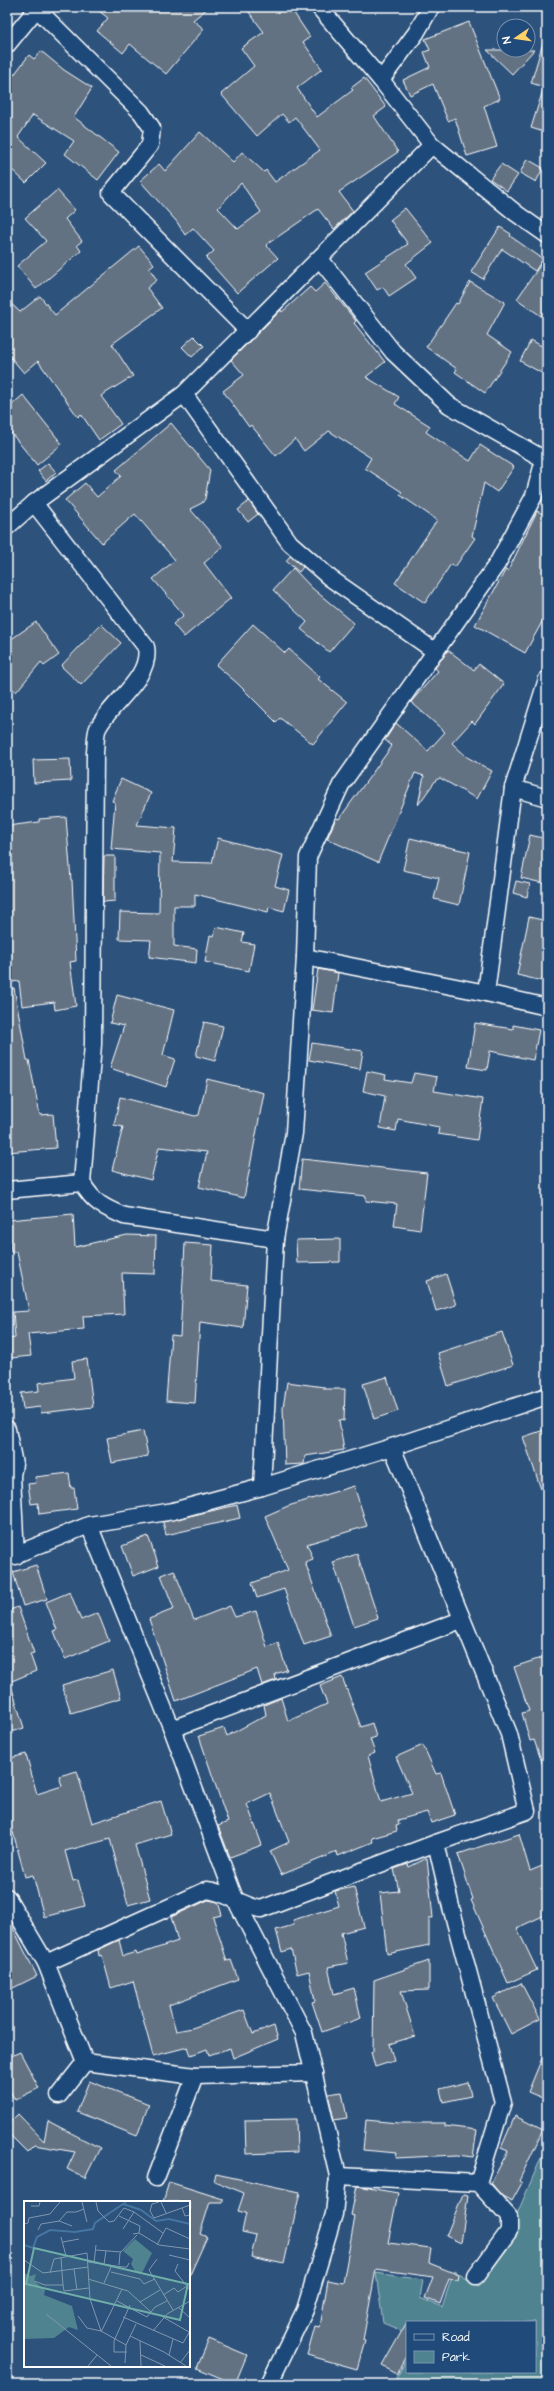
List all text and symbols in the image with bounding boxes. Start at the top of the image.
north arrow [496,18,536,58]
text: N [499,35,515,45]
inset map [24,2201,190,2367]
legend [406,2321,536,2373]
text: Road [442,2329,470,2346]
text: Park [442,2349,470,2366]

